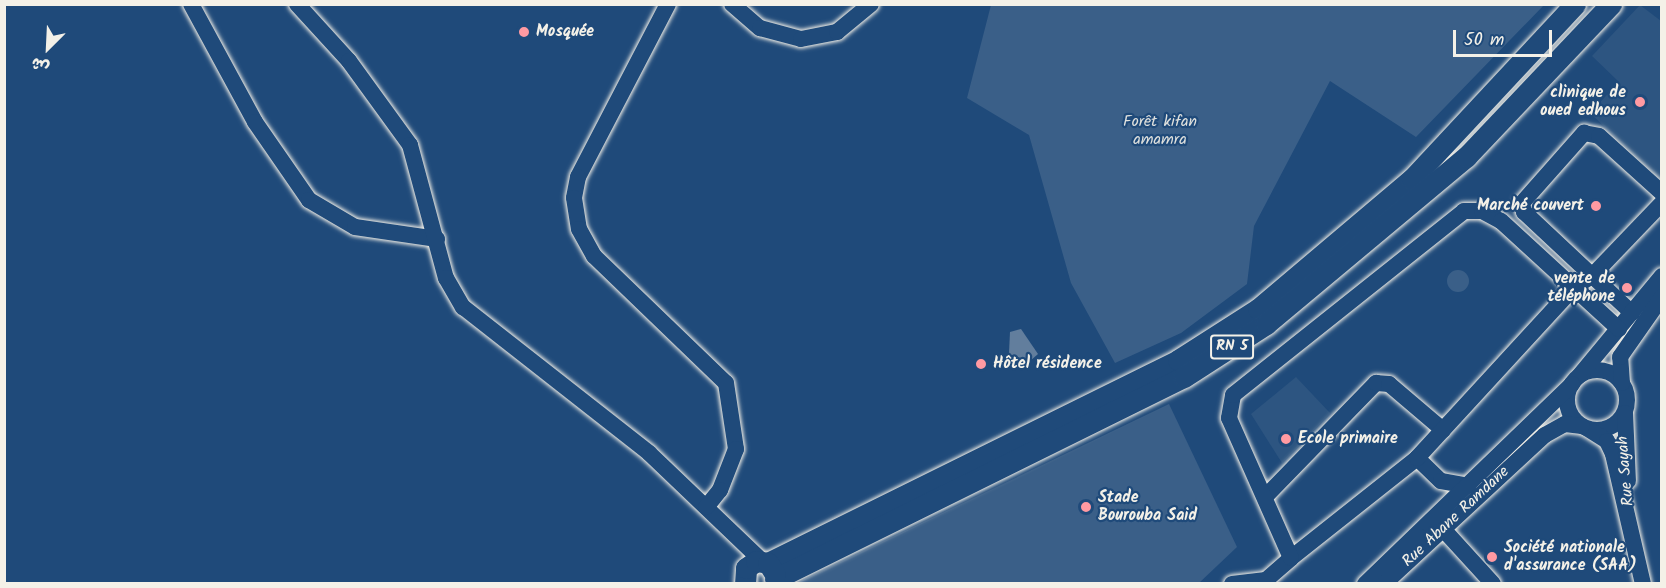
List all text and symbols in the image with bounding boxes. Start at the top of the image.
north arrow [18,18,78,78]
scale bar [1456,18,1555,56]
place label: Mosquée [536,22,594,42]
marker: Mosquée [517,25,531,39]
text: 50 m [1464,26,1504,55]
text: ش [27,50,54,80]
place label: clinique de oued edhous [1540,83,1626,121]
marker: clinique de oued edhous [1631,93,1649,111]
park label: Forêt kifan amamra [1123,112,1197,150]
place label: Marché couvert [1477,196,1584,216]
marker: Marché couvert [1589,199,1603,213]
place label: vente de téléphone [1547,269,1615,307]
marker: vente de téléphone [1620,281,1634,295]
road number: RN 5 [1210,335,1254,359]
place label: Hôtel résidence [993,354,1102,374]
marker: Hôtel résidence [974,357,988,371]
place label: Ecole primaire [1298,429,1398,449]
marker: Ecole primaire [1279,432,1293,446]
street label: Rue Sayah [1613,435,1639,507]
street label: Rue Abane Ramdane [1399,463,1513,571]
place label: Stade Bourouba Said [1098,488,1197,526]
marker: Stade Bourouba Said [1079,500,1093,514]
place label: Société nationale d'assurance (SAA) [1504,538,1637,576]
marker: Société nationale d'assurance (SAA) [1485,550,1499,564]

